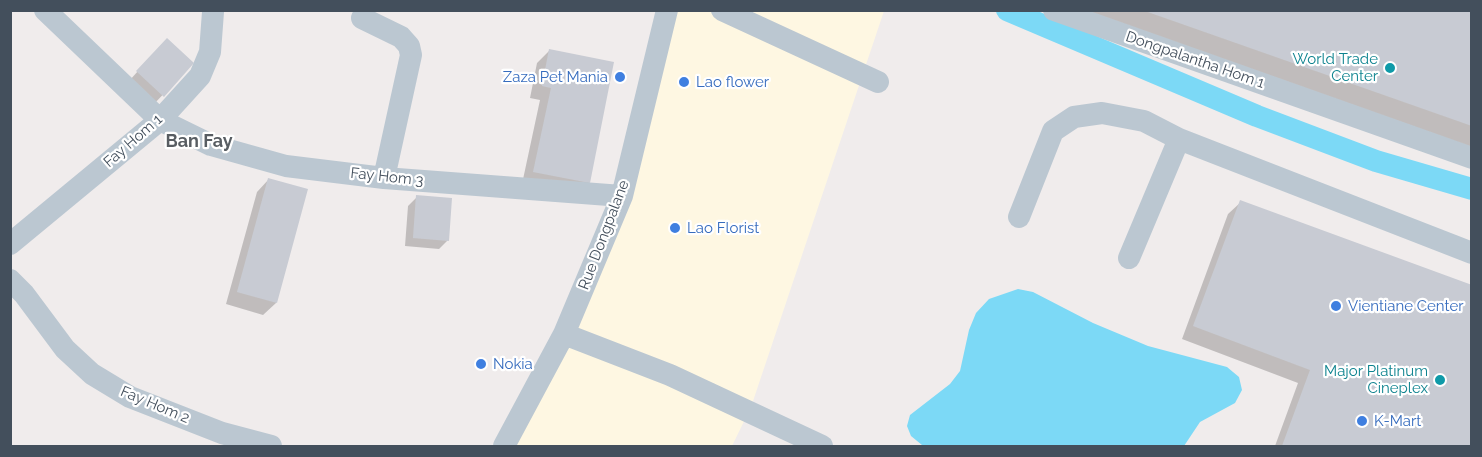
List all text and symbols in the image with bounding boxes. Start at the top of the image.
street label: Dongpalantha Hom 1 [1123,28,1267,92]
place label: World Trade Center [1293,50,1378,85]
marker: World Trade Center [1383,61,1397,75]
place label: Zaza Pet Mania [503,68,608,86]
marker: Zaza Pet Mania [613,70,627,84]
place label: Lao flower [696,73,769,91]
marker: Lao flower [677,75,691,89]
street label: Fay Hom 1 [100,111,166,171]
district label: Ban Fay [165,131,233,153]
street label: Fay Hom 3 [350,164,424,190]
street label: Rue Dongpalane [575,178,633,292]
place label: Lao Florist [687,219,759,237]
marker: Lao Florist [668,221,682,235]
place label: Vientiane Center [1348,297,1464,315]
marker: Vientiane Center [1329,299,1343,313]
place label: Nokia [493,355,533,373]
marker: Nokia [474,357,488,371]
place label: Major Platinum Cineplex [1324,362,1428,397]
marker: Major Platinum Cineplex [1433,373,1447,387]
street label: Fay Hom 2 [118,382,192,428]
place label: K-Mart [1374,412,1421,430]
marker: K-Mart [1355,414,1369,428]

